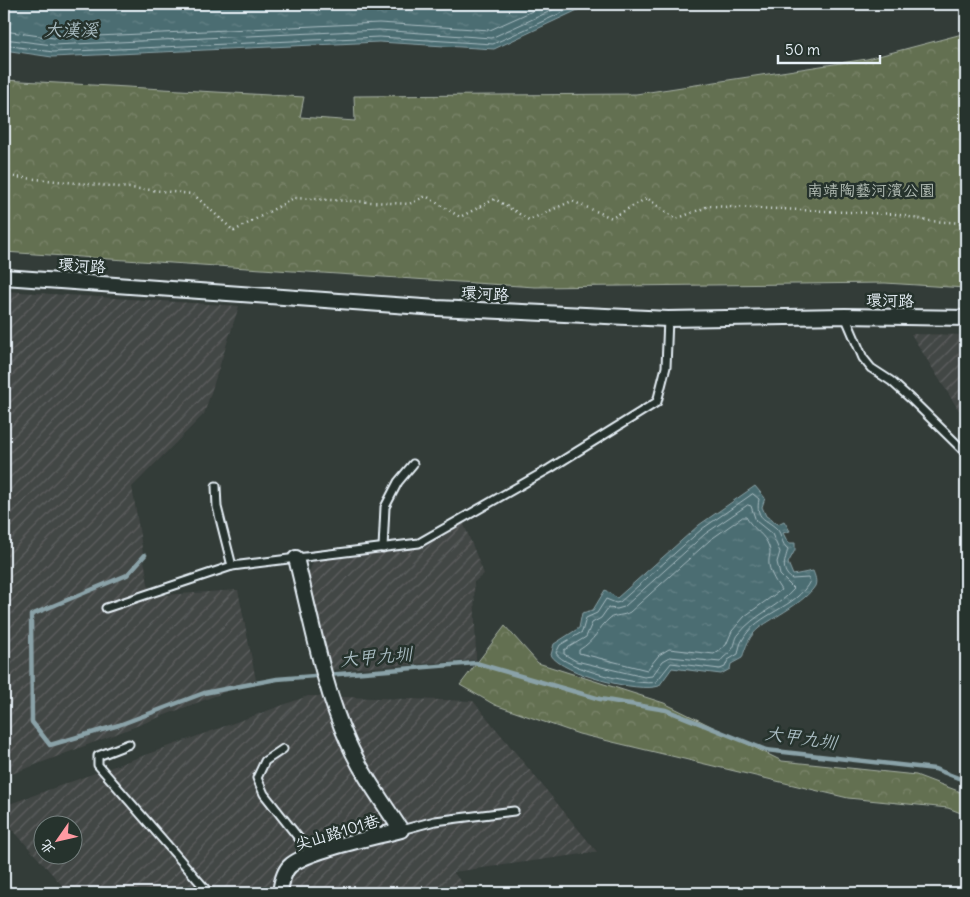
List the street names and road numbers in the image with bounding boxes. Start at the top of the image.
street label: 環河路 [57,253,107,277]
street label: 環河路 [461,282,509,304]
street label: 環河路 [866,290,914,310]
street label: 尖山路101巷 [292,810,382,854]

